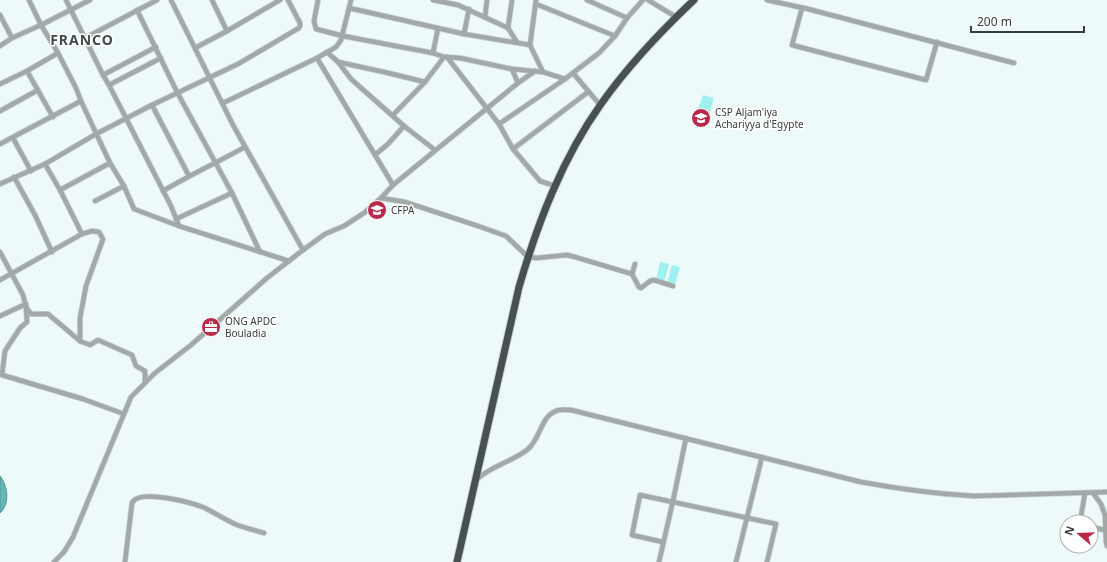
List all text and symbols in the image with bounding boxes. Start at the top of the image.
scale bar [971,8,1084,34]
text: 200 m [977,13,1012,30]
district label: FRANCO [50,30,114,49]
place label: CSP Aljam'iya Achariyya d'Egypte [715,105,804,131]
school or university icon: CSP Aljam'iya Achariyya d'Egypte [690,107,712,129]
school or university icon: CFPA [366,199,388,221]
place label: CFPA [391,203,415,217]
place label: ONG APDC Bouladia [225,314,277,340]
office icon: ONG APDC Bouladia [200,316,222,338]
north arrow [1059,514,1099,554]
text: N [1061,524,1078,537]

